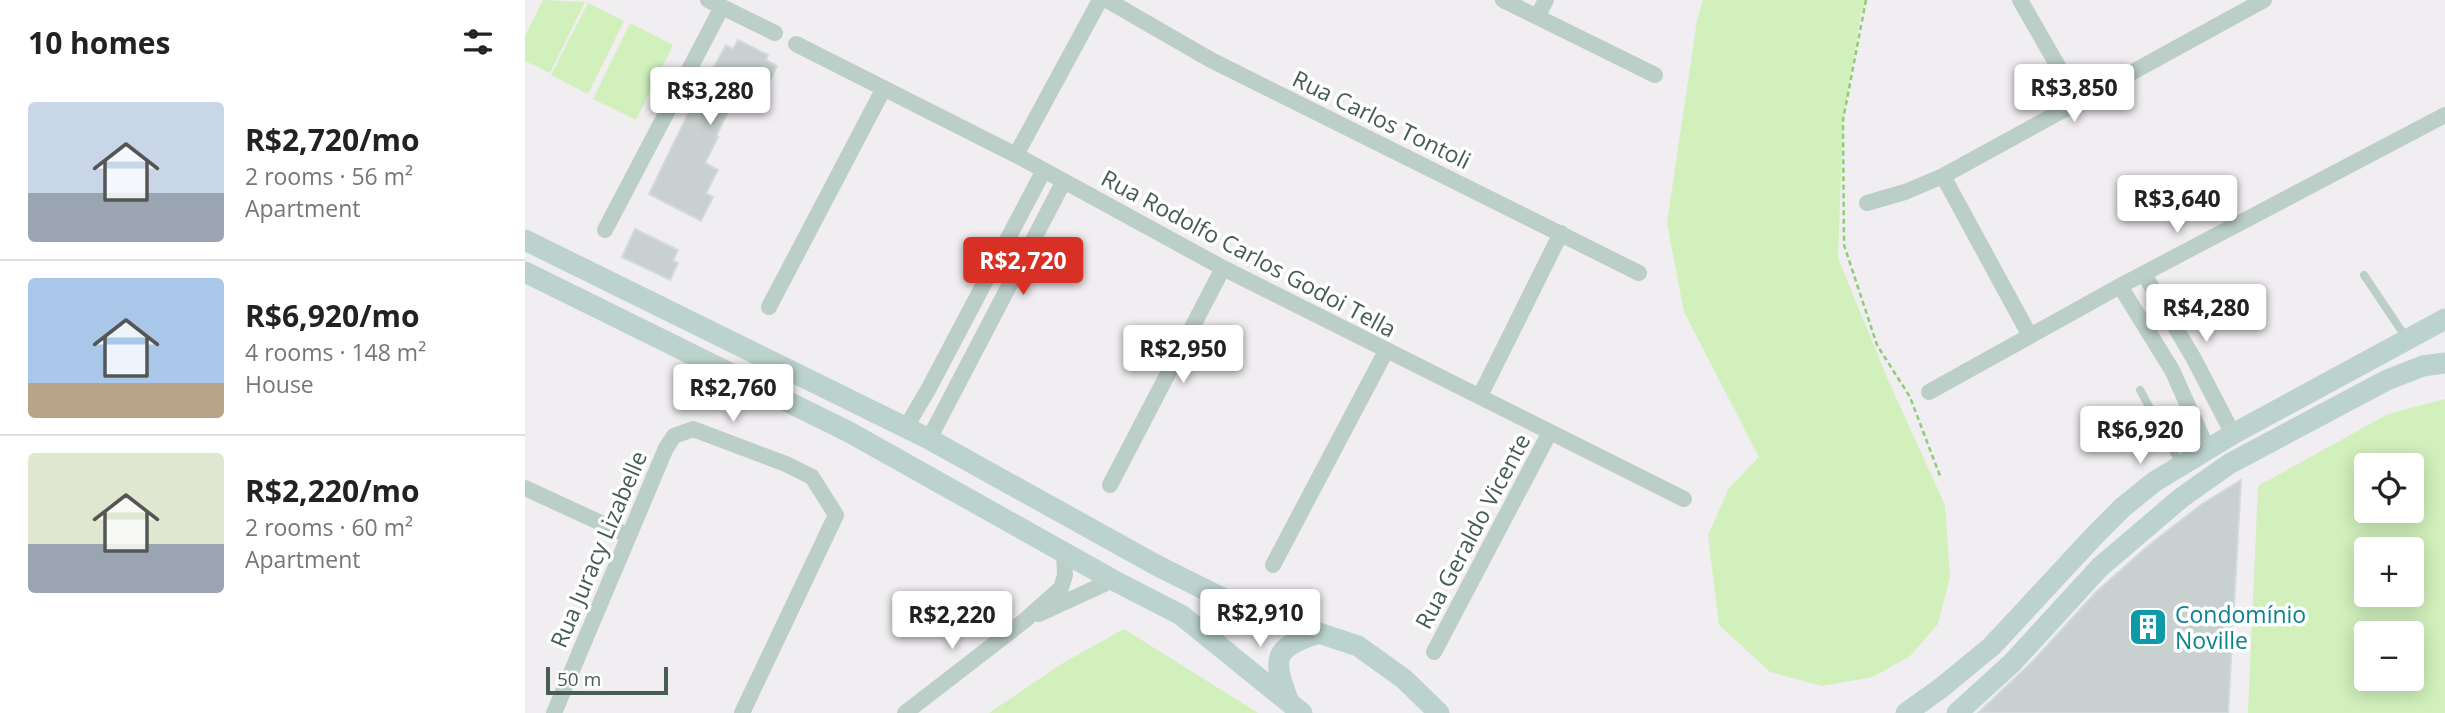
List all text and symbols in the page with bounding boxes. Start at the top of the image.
text: 10 homes [28,22,171,63]
icon: filters [459,23,497,61]
street label: Rua Carlos Tontoli [1288,62,1476,176]
pin: R$3,850 [2009,64,2139,124]
pin: R$3,280 [645,68,775,127]
text: R$3,850 [2030,71,2118,103]
text: R$3,280 [666,74,754,106]
text: R$2,720/mo [245,119,420,160]
icon: home [84,130,168,214]
text: 2 rooms · 56 m² [245,160,413,192]
street label: Rua Rodolfo Carlos Godoi Tella [1096,161,1402,345]
pin: R$3,640 [2112,176,2242,235]
text: R$3,640 [2133,182,2221,214]
text: Apartment [245,192,361,224]
pin: R$2,720 [958,238,1088,297]
text: R$2,720 [979,244,1067,276]
pin: R$4,280 [2141,284,2271,344]
text: R$4,280 [2162,291,2250,323]
text: R$6,920/mo [245,295,420,336]
icon: home [84,306,168,390]
pin: R$2,950 [1118,326,1248,385]
text: R$2,950 [1139,332,1227,364]
text: 4 rooms · 148 m² [245,336,426,368]
pin: R$2,760 [668,364,798,424]
text: House [245,368,314,400]
text: R$2,760 [689,371,777,403]
pin: R$6,920 [2075,406,2205,466]
text: R$6,920 [2096,413,2184,445]
street label: Rua Geraldo Vicente [1407,428,1537,634]
street label: Rua Juracy Lizabelle [542,446,654,652]
map controls [2354,453,2424,691]
button: locate [2354,453,2424,523]
text: R$2,220/mo [245,470,420,511]
icon: home [84,481,168,565]
text: 2 rooms · 60 m² [245,511,413,543]
button: + [2354,537,2424,607]
text: Apartment [245,543,361,575]
pin: R$2,910 [1195,590,1325,649]
pin: R$2,220 [887,592,1017,651]
text: R$2,910 [1216,596,1304,628]
text: R$2,220 [908,598,996,630]
place label: Condomínio Noville [2175,598,2306,656]
building icon: Condomínio Noville [2127,606,2169,648]
button: − [2354,621,2424,691]
scale bar [546,664,669,696]
text: 50 m [557,666,601,692]

